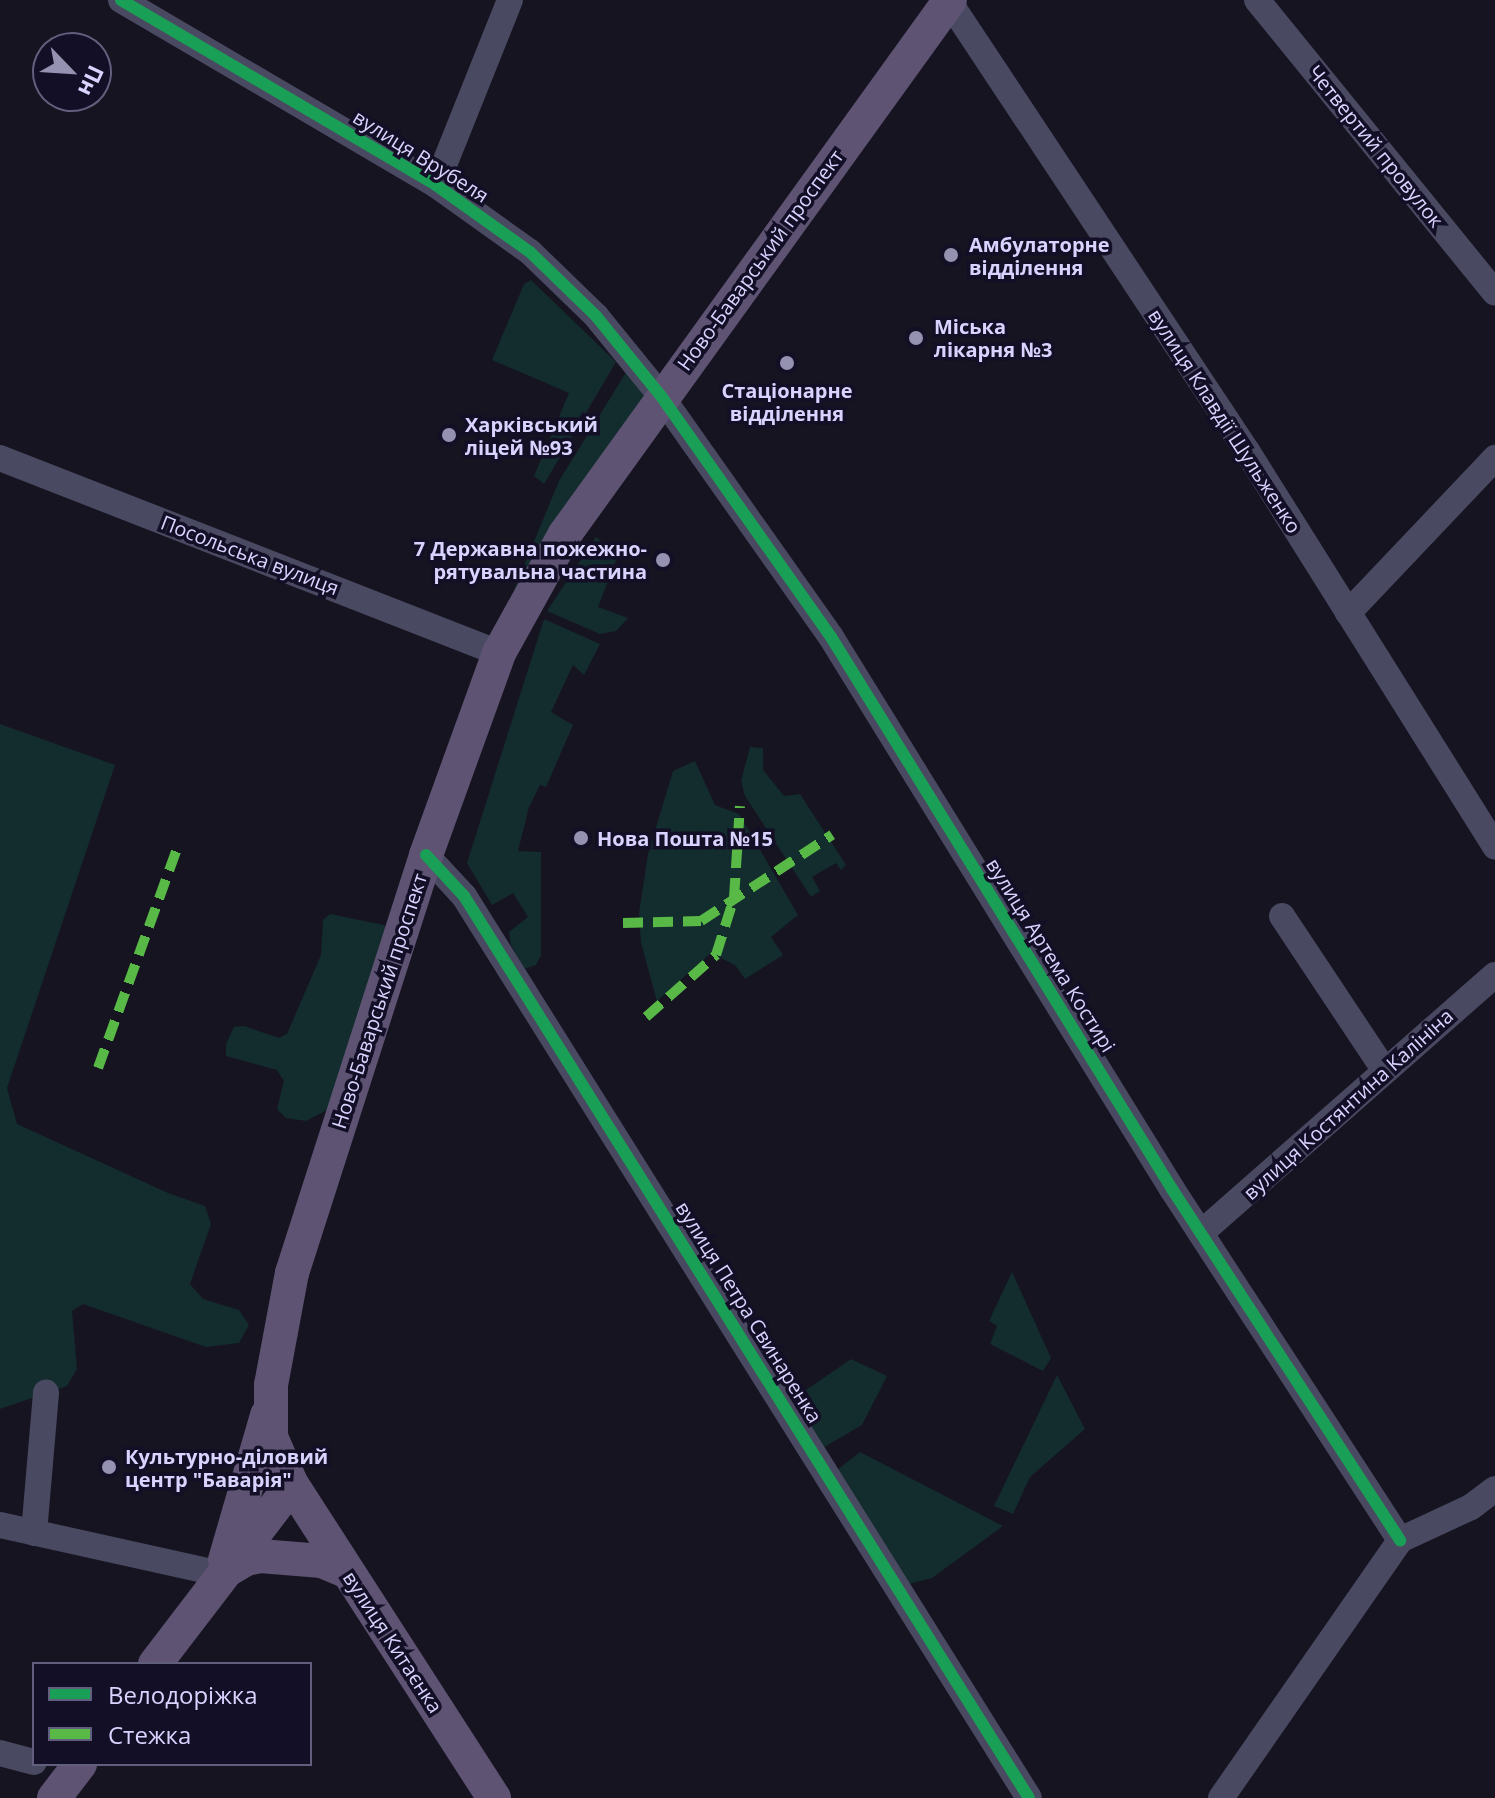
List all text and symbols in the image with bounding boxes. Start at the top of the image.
north arrow [32,32,112,112]
street label: Четвертий провулок [1303,60,1449,232]
text: Пн [72,61,112,102]
street label: вулиця Врубеля [349,105,493,207]
street label: Ново-Баварський проспект [672,145,848,375]
place label: Амбулаторне відділення [969,232,1110,279]
marker: Амбулаторне відділення [940,244,962,266]
street label: вулиця Клавдії Шульженко [1143,304,1307,538]
place label: Міська лікарня №3 [934,314,1052,361]
marker: Міська лікарня №3 [905,327,927,349]
marker: Стаціонарне відділення [776,352,798,374]
place label: Стаціонарне відділення [721,378,853,425]
place label: Харківський ліцей №93 [465,412,598,459]
marker: Харківський ліцей №93 [440,426,458,444]
street label: Посольська вулиця [158,510,342,600]
place label: 7 Державна пожежно- рятувальна частина [414,536,647,583]
marker: 7 Державна пожежно- рятувальна частина [654,551,672,569]
place label: Нова Пошта №15 [597,826,773,850]
marker: Нова Пошта №15 [572,829,590,847]
street label: вулиця Артема Костирі [981,854,1121,1056]
street label: Ново-Баварський проспект [326,870,432,1132]
street label: вулиця Костянтина Калініна [1238,1003,1458,1205]
street label: вулиця Петра Свинаренка [671,1197,827,1427]
place label: Культурно-діловий центр "Баварія" [125,1444,328,1491]
marker: Культурно-діловий центр "Баварія" [100,1458,118,1476]
street label: вулиця Китаєнка [338,1567,448,1717]
legend [32,1662,312,1766]
text: Велодоріжка [108,1678,258,1711]
text: Стежка [108,1718,191,1751]

